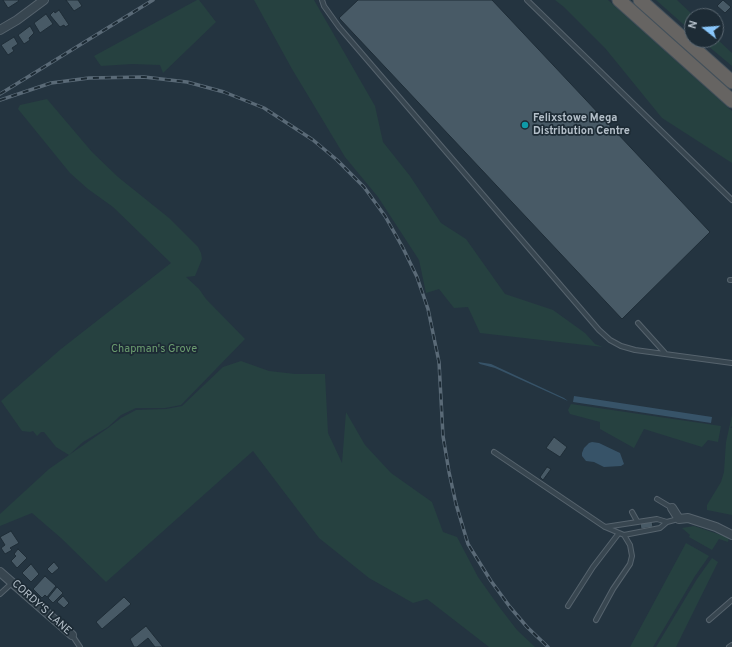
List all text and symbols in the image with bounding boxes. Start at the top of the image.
north arrow [684,8,724,48]
text: N [686,19,701,31]
place label: Felixstowe Mega Distribution Centre [533,112,630,138]
marker: Felixstowe Mega Distribution Centre [520,120,530,130]
park label: Chapman's Grove [111,343,197,357]
street label: CORDY'S LANE [8,578,74,638]

